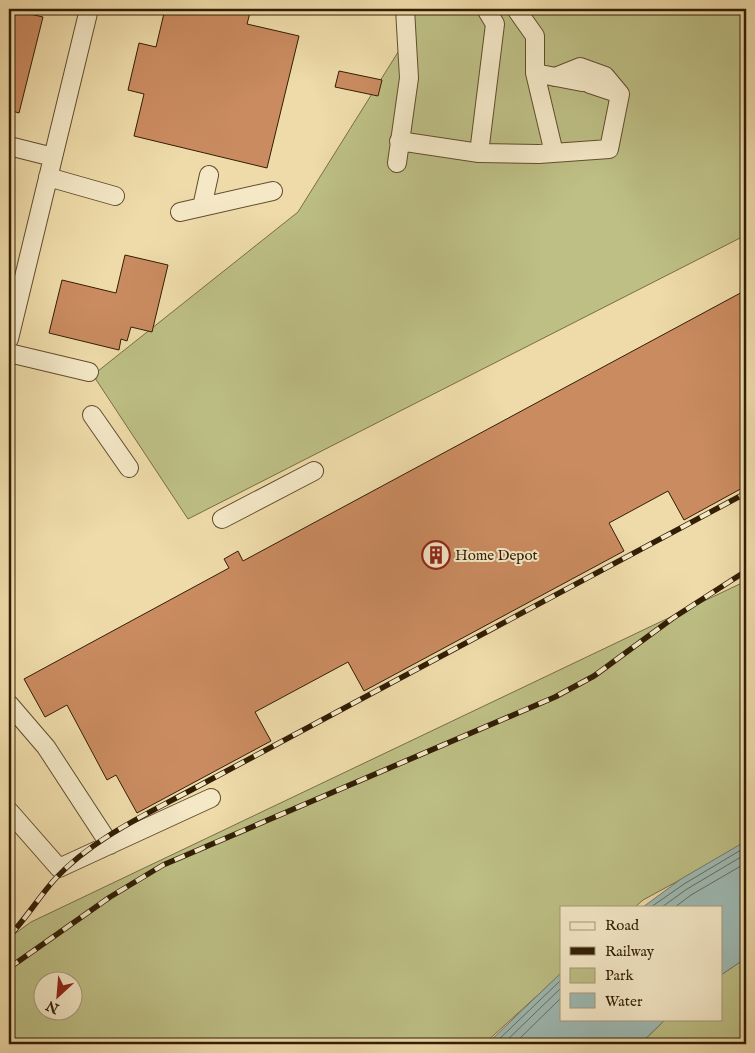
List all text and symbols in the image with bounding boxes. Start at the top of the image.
building icon: Home Depot [421,540,451,570]
place label: Home Depot [455,546,538,565]
legend [560,906,722,1020]
text: Road [605,916,640,935]
text: Railway [605,942,655,961]
text: Park [605,966,635,985]
north arrow [32,970,82,1020]
text: Water [605,992,643,1011]
text: N [43,996,63,1018]

